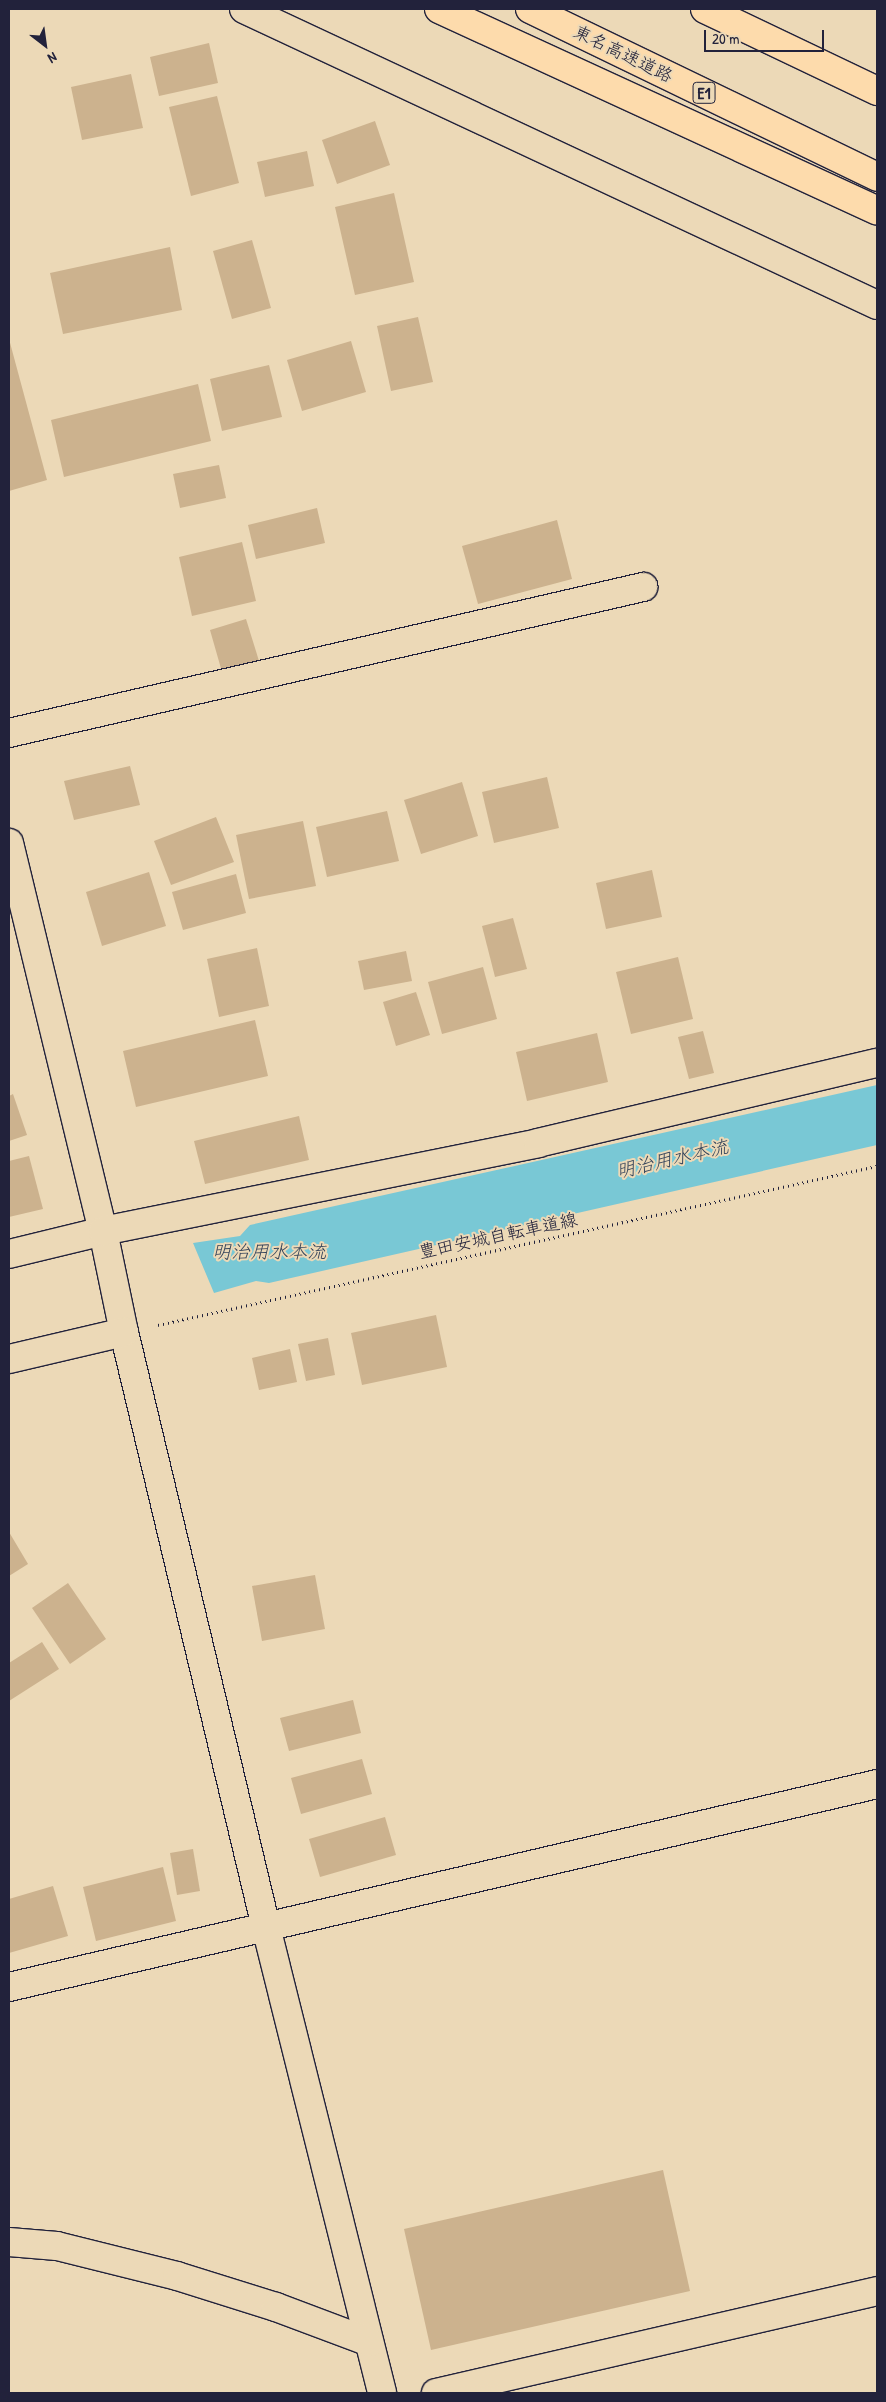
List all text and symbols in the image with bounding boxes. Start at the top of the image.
north arrow [20,20,70,70]
scale bar [706,20,826,52]
street label: 東名高速道路 [570,21,676,87]
text: 20 m [712,28,739,49]
text: N [45,48,61,69]
road number: E1 [692,80,716,106]
water label: 明治用水本流 [614,1135,730,1183]
street label: 豊田安城自転車道線 [417,1209,579,1263]
water label: 明治用水本流 [212,1241,326,1263]

